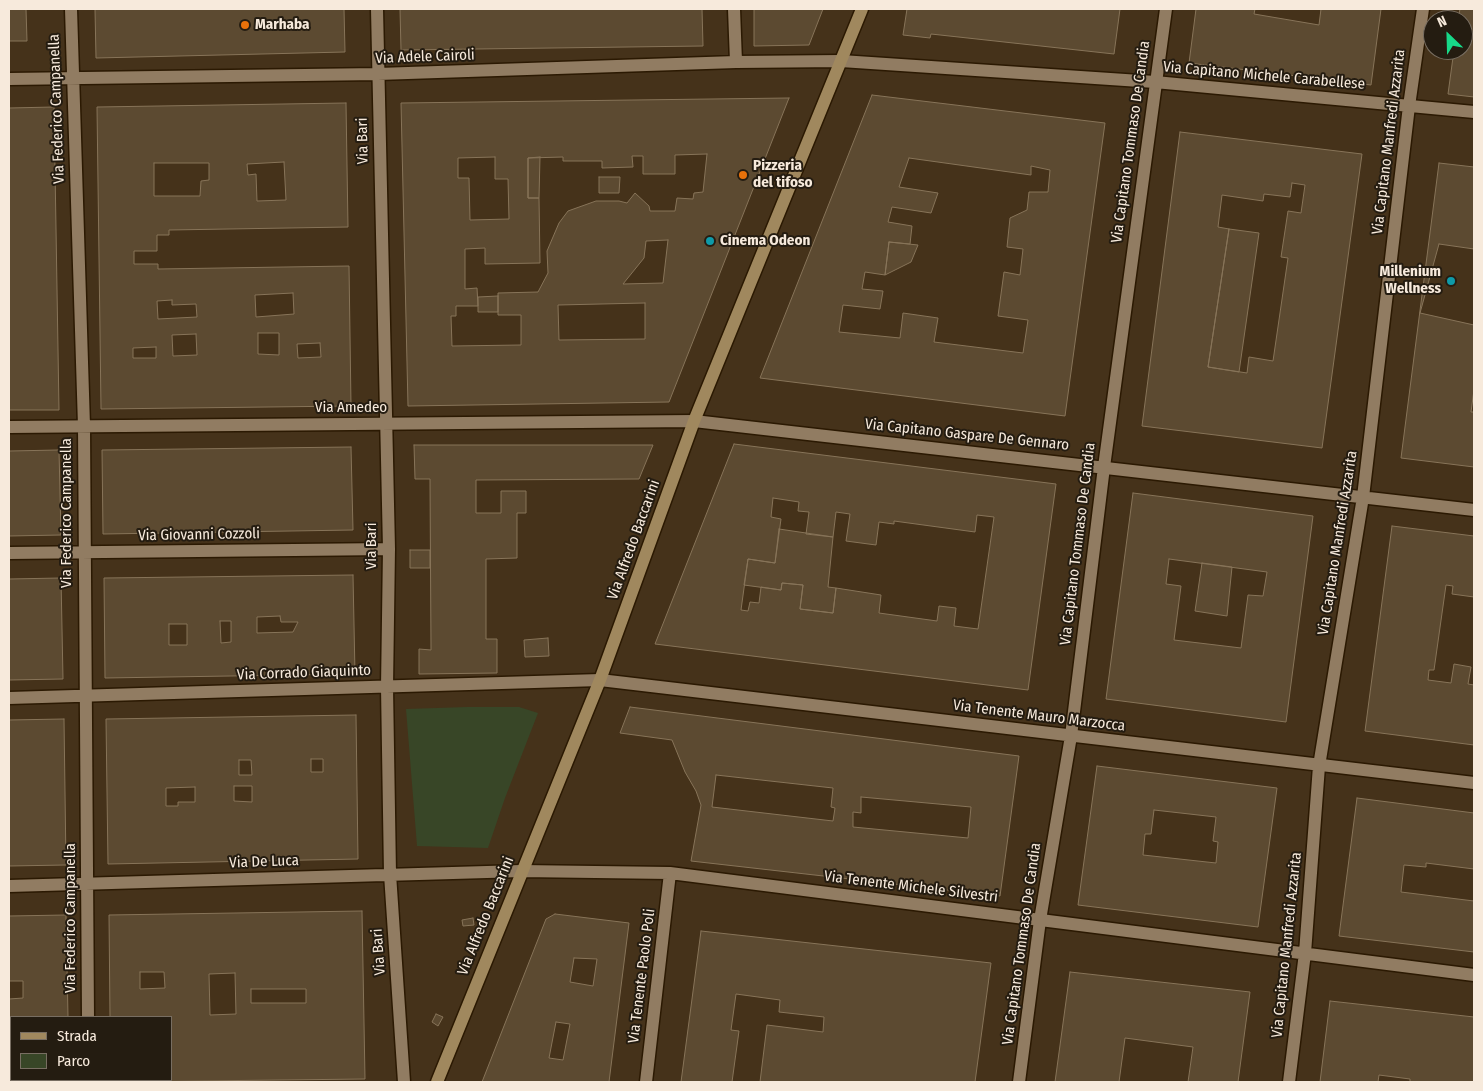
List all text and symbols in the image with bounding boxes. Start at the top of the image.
north arrow [1423,10,1473,60]
text: N [1435,12,1449,31]
place label: Marhaba [255,16,310,34]
marker: Marhaba [239,19,251,31]
street label: Via Federico Campanella [45,34,69,184]
street label: Via Capitano Tommaso De Candia [1108,40,1154,244]
street label: Via Adele Cairoli [375,46,475,68]
street label: Via Capitano Manfredi Azzarita [1369,48,1409,236]
street label: Via Capitano Michele Carabellese [1162,58,1366,94]
street label: Via Bari [354,117,372,165]
place label: Pizzeria del tifoso [753,157,813,192]
marker: Pizzeria del tifoso [737,169,749,181]
place label: Cinema Odeon [720,232,810,250]
marker: Cinema Odeon [704,235,716,247]
place label: Millenium Wellness [1380,263,1441,298]
marker: Millenium Wellness [1445,275,1457,287]
street label: Via Amedeo [315,399,387,417]
street label: Via Capitano Gaspare De Gennaro [864,415,1070,455]
street label: Via Federico Campanella [58,438,76,588]
street label: Via Capitano Tommaso De Candia [1057,442,1099,646]
street label: Via Capitano Manfredi Azzarita [1315,449,1361,637]
street label: Via Alfredo Baccarini [604,478,664,602]
street label: Via Bari [363,523,381,569]
street label: Via Giovanni Cozzoli [138,525,260,545]
street label: Via Corrado Giaquinto [237,662,371,684]
street label: Via Tenente Mauro Marzocca [952,697,1126,735]
street label: Via Capitano Tommaso De Candia [999,842,1045,1046]
street label: Via Federico Campanella [62,843,80,993]
street label: Via Capitano Manfredi Azzarita [1268,851,1306,1039]
street label: Via De Luca [229,852,299,872]
street label: Via Alfredo Baccarini [454,854,518,978]
street label: Via Tenente Michele Silvestri [823,867,999,907]
street label: Via Tenente Paolo Poli [625,908,659,1044]
street label: Via Bari [368,928,390,976]
legend [10,1016,172,1081]
text: Strada [57,1027,97,1045]
text: Parco [57,1052,90,1070]

